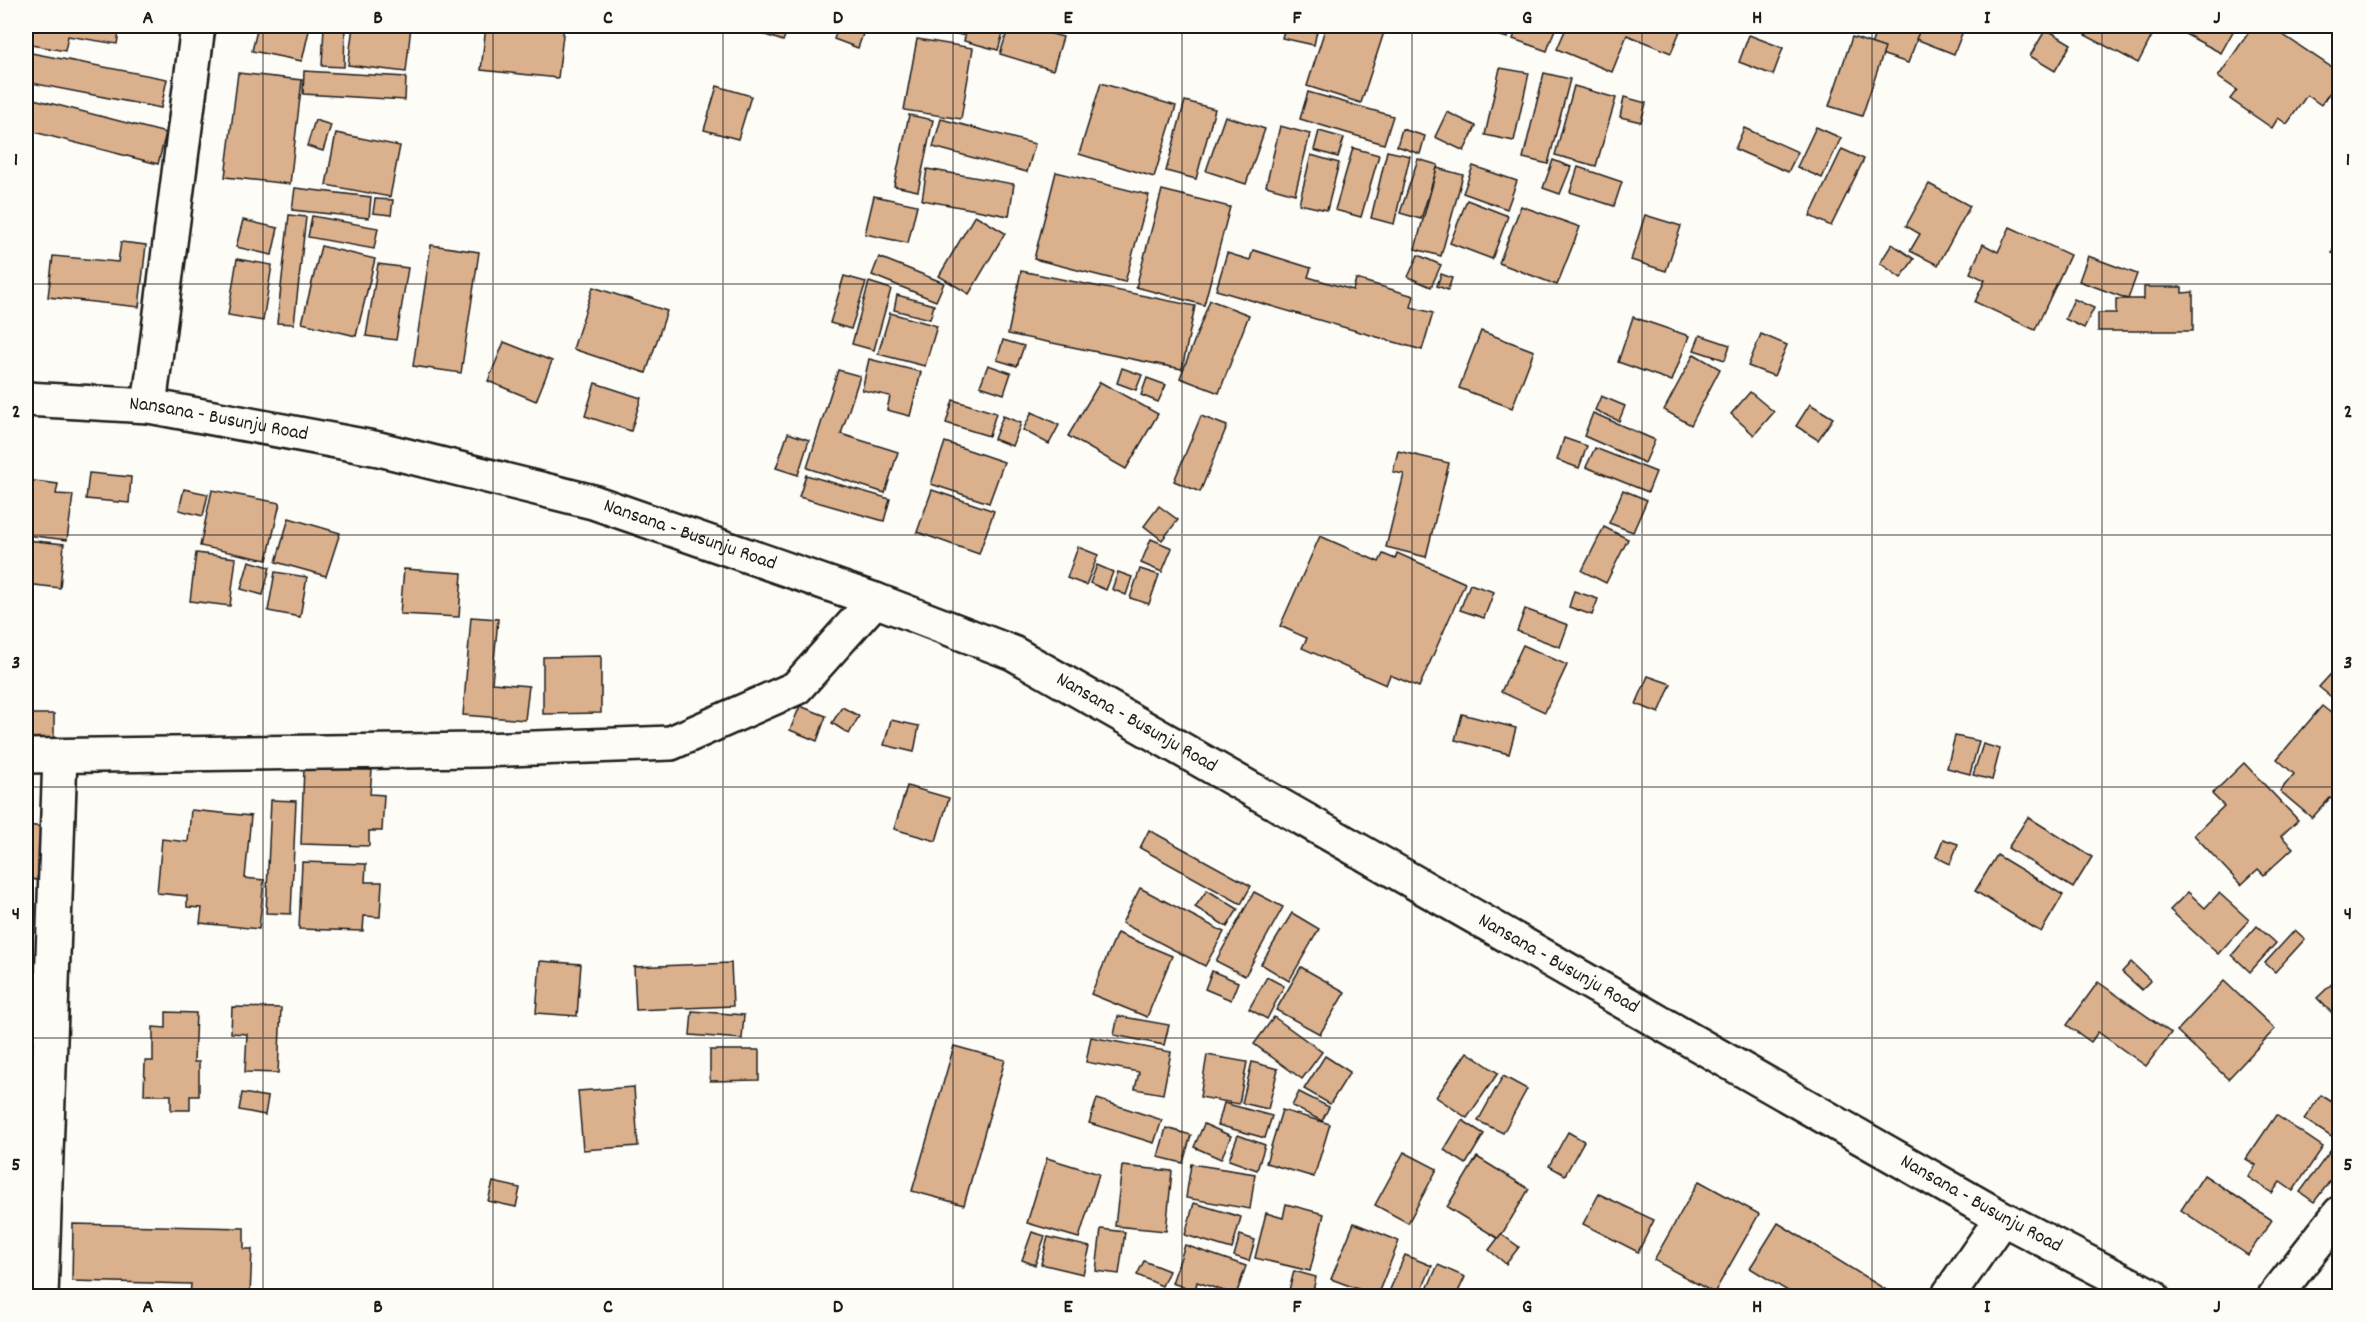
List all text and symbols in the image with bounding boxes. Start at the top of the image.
text: A [143,5,154,33]
text: B [373,5,383,33]
text: C [603,5,613,33]
text: D [833,5,844,33]
text: E [1063,5,1073,33]
text: F [1293,5,1303,33]
text: G [1522,5,1532,33]
text: H [1752,5,1762,33]
text: I [1984,5,1991,33]
text: J [2213,5,2221,33]
text: 1 [14,147,18,175]
text: 1 [2346,147,2350,175]
street label: Nansana - Busunju Road [128,391,310,449]
text: 2 [12,399,20,427]
text: 2 [2344,399,2352,427]
street label: Nansana - Busunju Road [599,493,780,579]
text: 3 [12,650,20,678]
text: 3 [2344,650,2352,678]
street label: Nansana - Busunju Road [1051,666,1222,781]
text: 4 [12,901,20,929]
text: 4 [2344,901,2352,929]
street label: Nansana - Busunju Road [1473,907,1644,1022]
street label: Nansana - Busunju Road [1895,1148,2067,1261]
text: 5 [11,1152,21,1180]
text: 5 [2343,1152,2353,1180]
text: A [143,1294,154,1322]
text: B [373,1294,383,1322]
text: C [603,1294,613,1322]
text: D [833,1294,844,1322]
text: E [1063,1294,1073,1322]
text: F [1293,1294,1303,1322]
text: G [1522,1294,1532,1322]
text: H [1752,1294,1762,1322]
text: I [1984,1294,1991,1322]
text: J [2213,1294,2221,1322]

